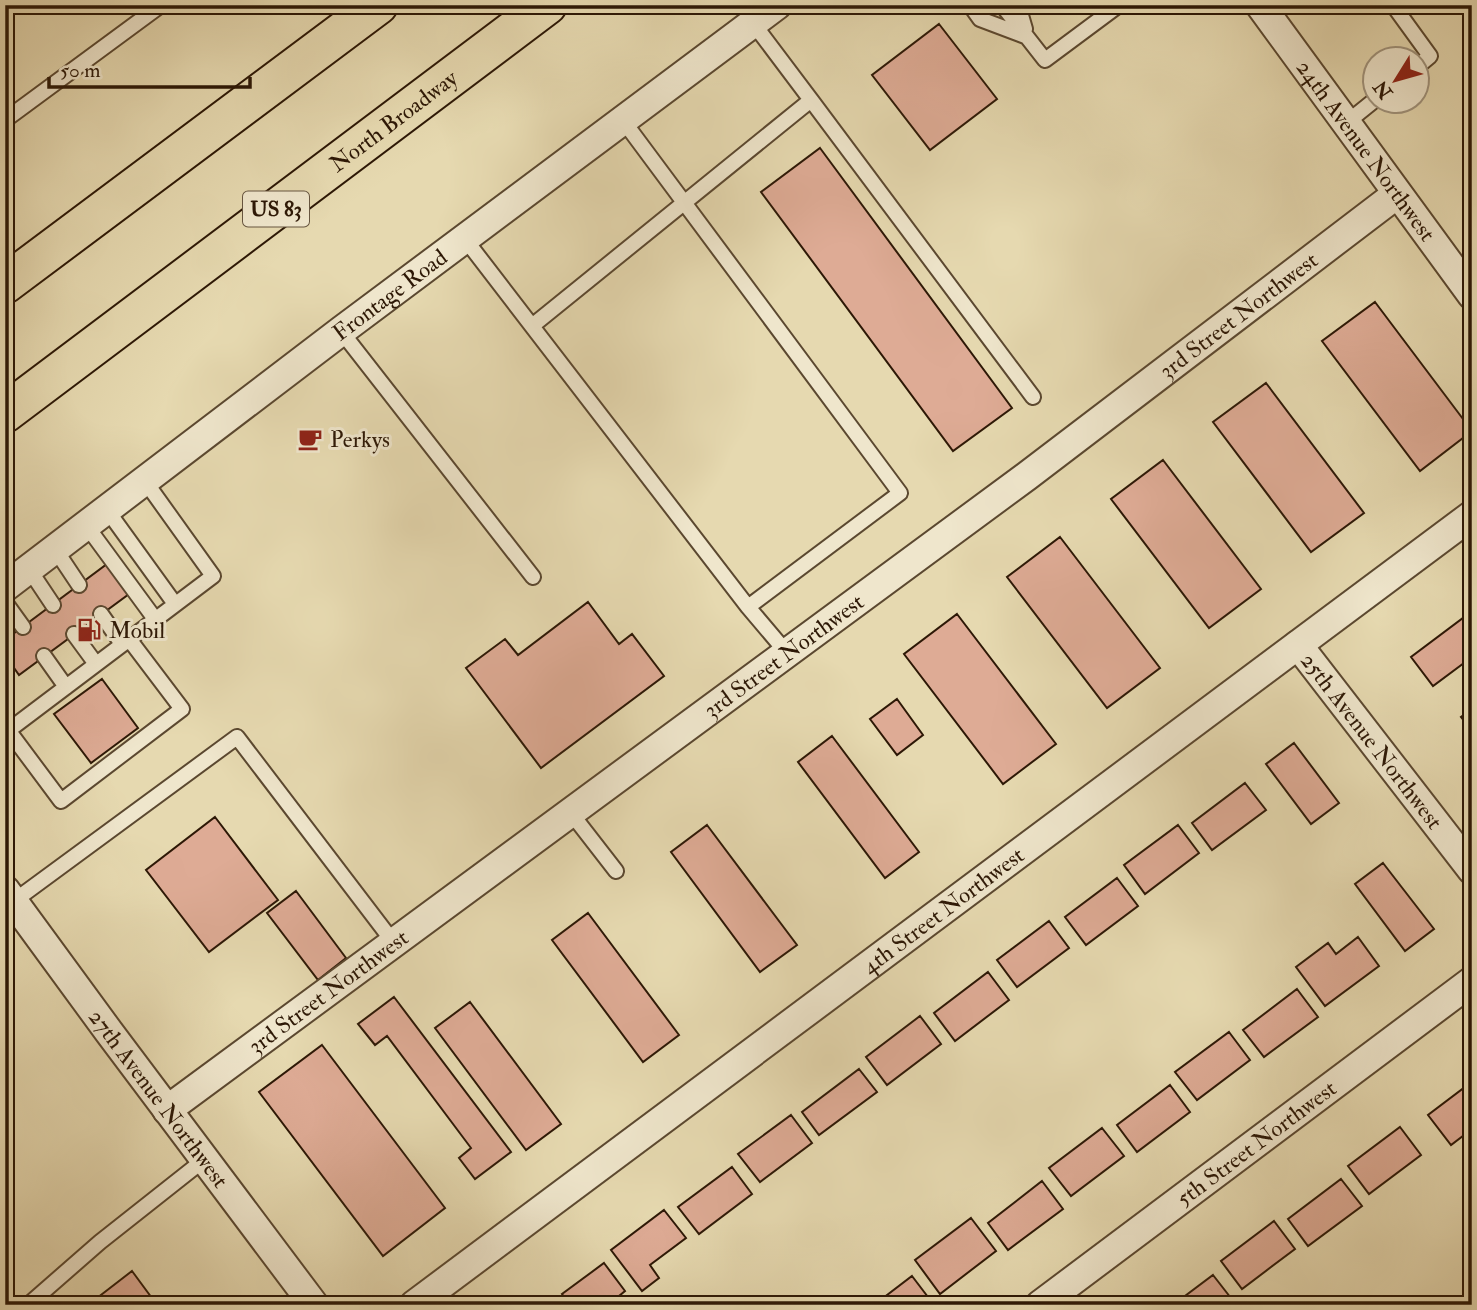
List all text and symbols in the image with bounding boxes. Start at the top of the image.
scale bar [49,46,250,90]
north arrow [1362,46,1432,116]
street label: 24th Avenue Northwest [1291,54,1441,246]
text: 50 m [60,57,101,84]
street label: North Broadway [324,63,464,179]
road number: US 83 [243,192,309,227]
street label: Frontage Road [327,243,453,347]
street label: 3rd Street Northwest [1153,246,1324,385]
cafe icon: Perkys [296,425,324,453]
place label: Perkys [330,425,390,454]
street label: 3rd Street Northwest [698,587,870,724]
fuel station icon: Mobil [75,616,103,644]
place label: Mobil [109,616,165,645]
street label: 25th Avenue Northwest [1294,647,1449,835]
street label: 4th Street Northwest [856,841,1030,981]
street label: 3rd Street Northwest [242,923,414,1060]
street label: 27th Avenue Northwest [82,1004,235,1194]
street label: 5th Street Northwest [1170,1074,1342,1213]

